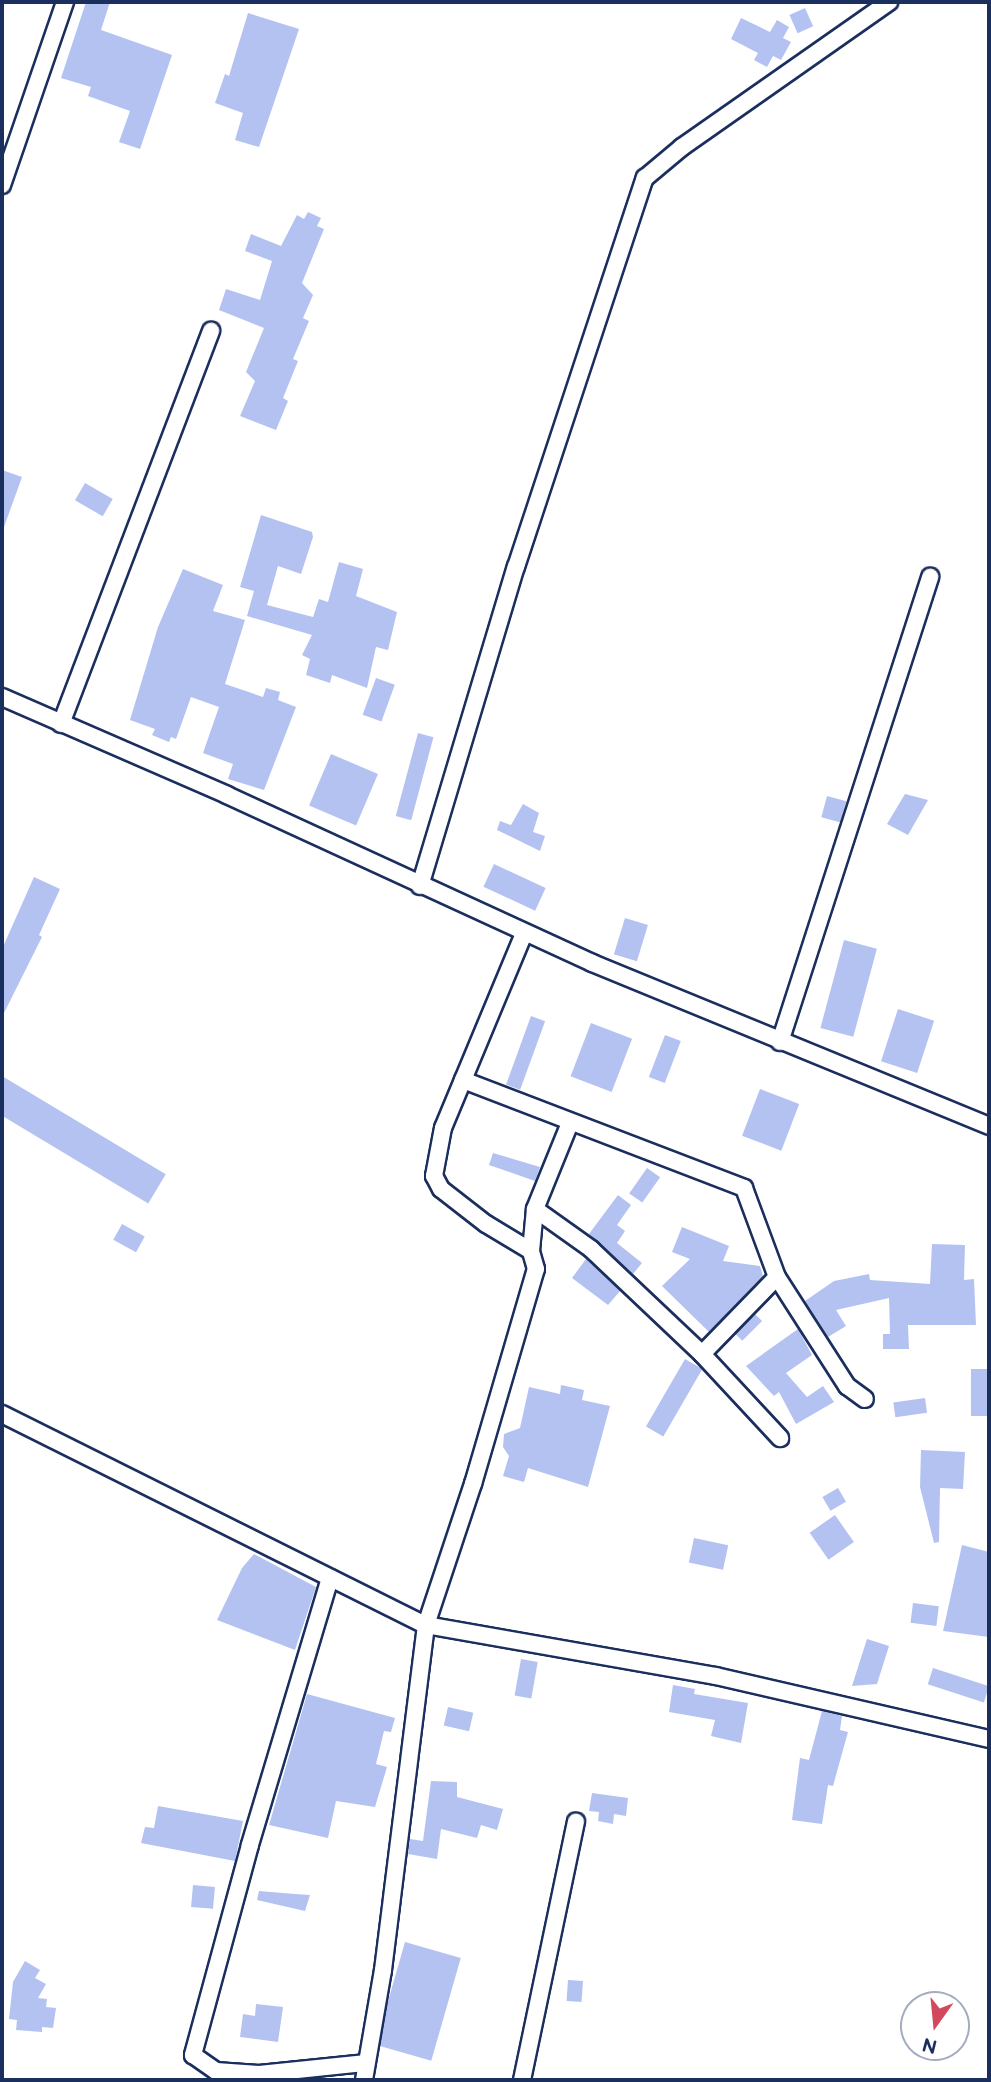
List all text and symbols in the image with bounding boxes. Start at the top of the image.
north arrow [900,1991,970,2061]
text: N [920,2032,940,2058]

